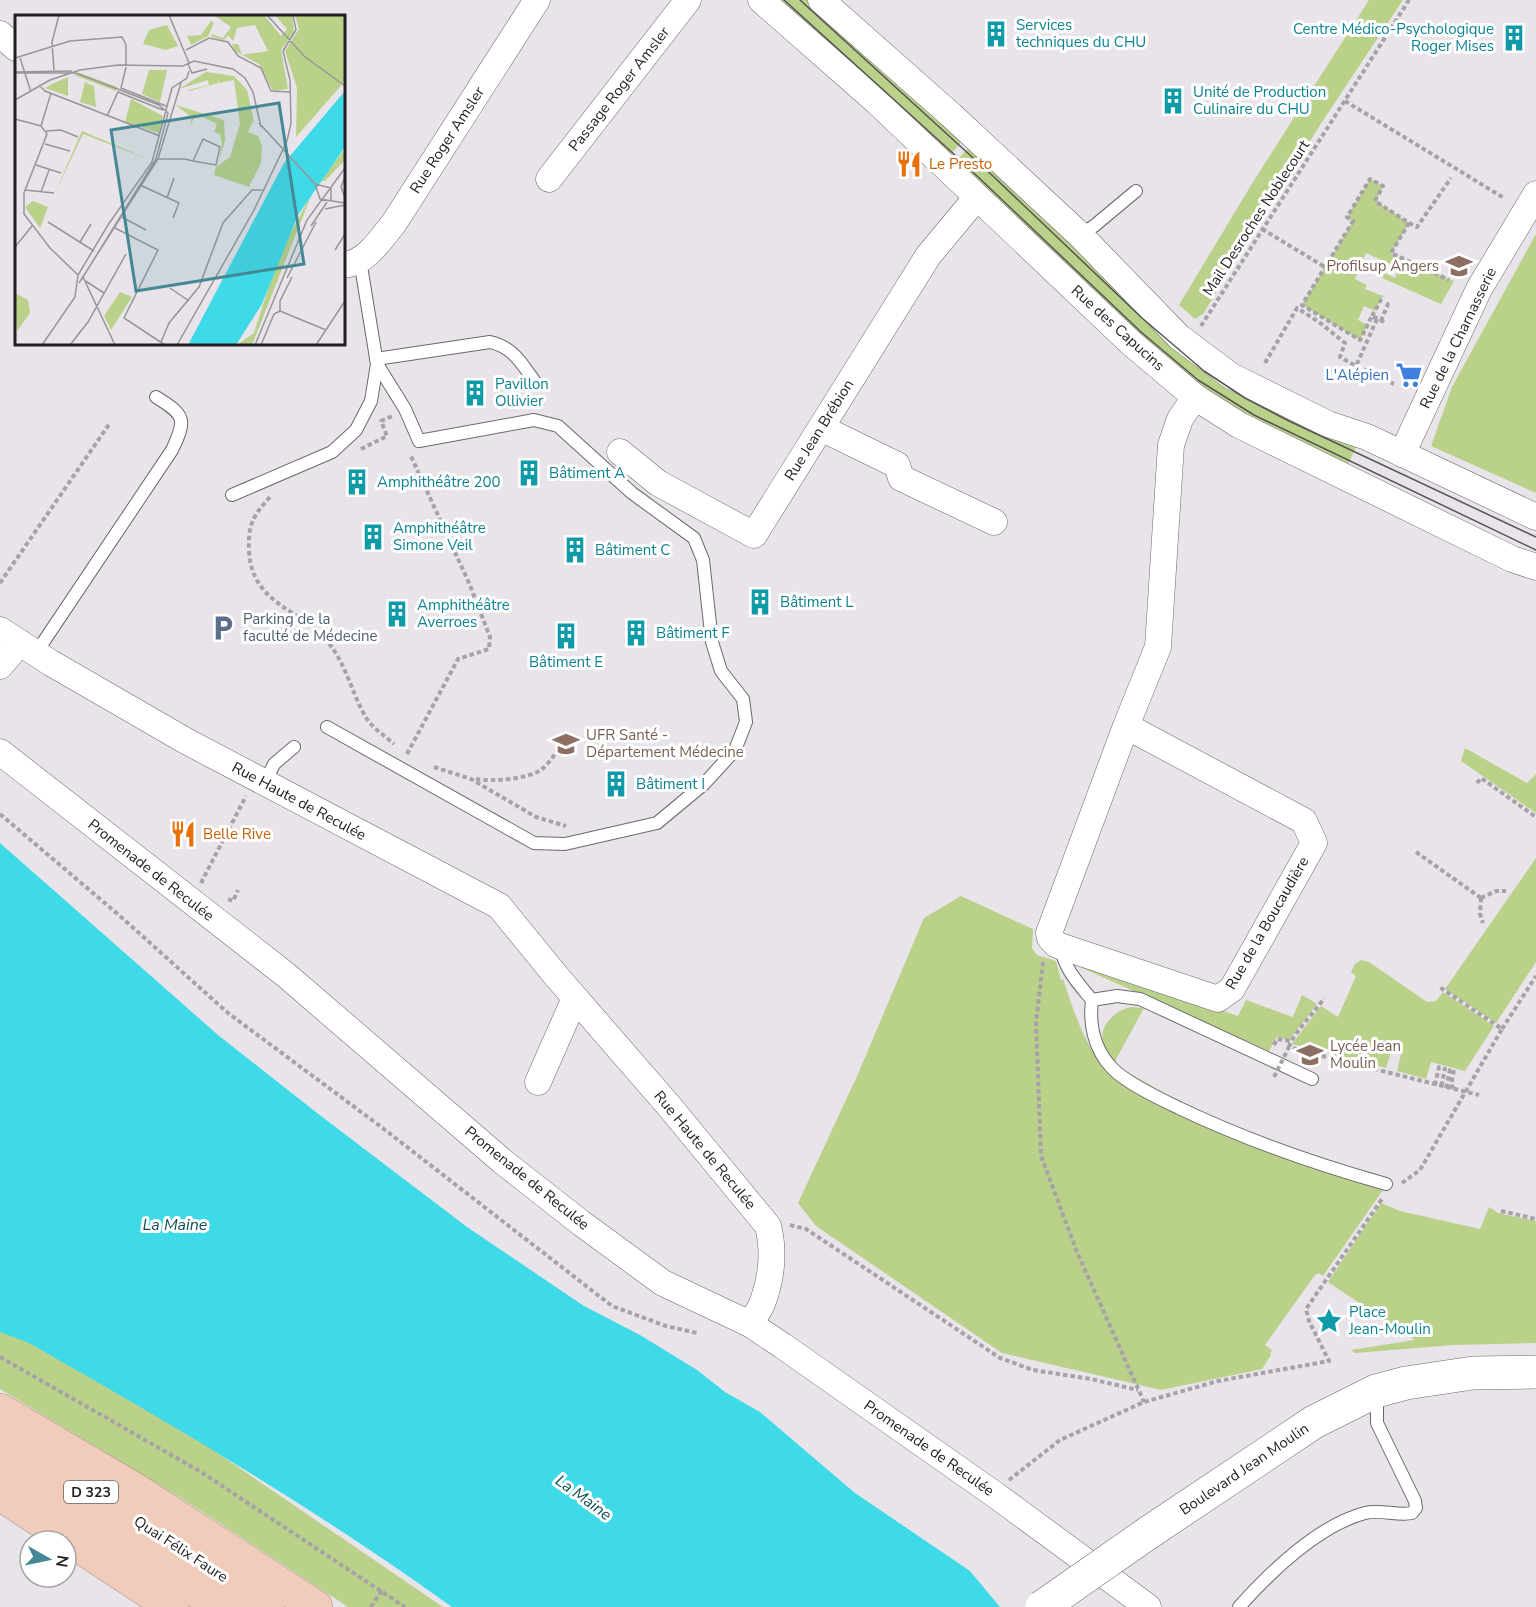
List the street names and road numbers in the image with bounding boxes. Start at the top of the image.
street label: Passage Roger Amsler [564,22,674,155]
street label: Rue Roger Amsler [405,82,489,197]
street label: Mail Desroches Noblecourt [1198,136,1314,300]
street label: Rue de la Charnasserie [1415,264,1501,412]
street label: Rue des Capucins [1067,281,1169,375]
street label: Rue Jean Brébion [780,376,858,484]
street label: Rue Haute de Reculée [228,757,370,845]
street label: Promenade de Reculée [84,814,218,926]
street label: Rue de la Boucaudière [1221,853,1313,993]
street label: Rue Haute de Reculée [649,1086,761,1214]
street label: Promenade de Reculée [460,1121,594,1235]
street label: Promenade de Reculée [860,1395,998,1501]
street label: Boulevard Jean Moulin [1176,1418,1312,1520]
road number: D 323 [64,1481,118,1503]
street label: Quai Félix Faure [130,1511,232,1587]

